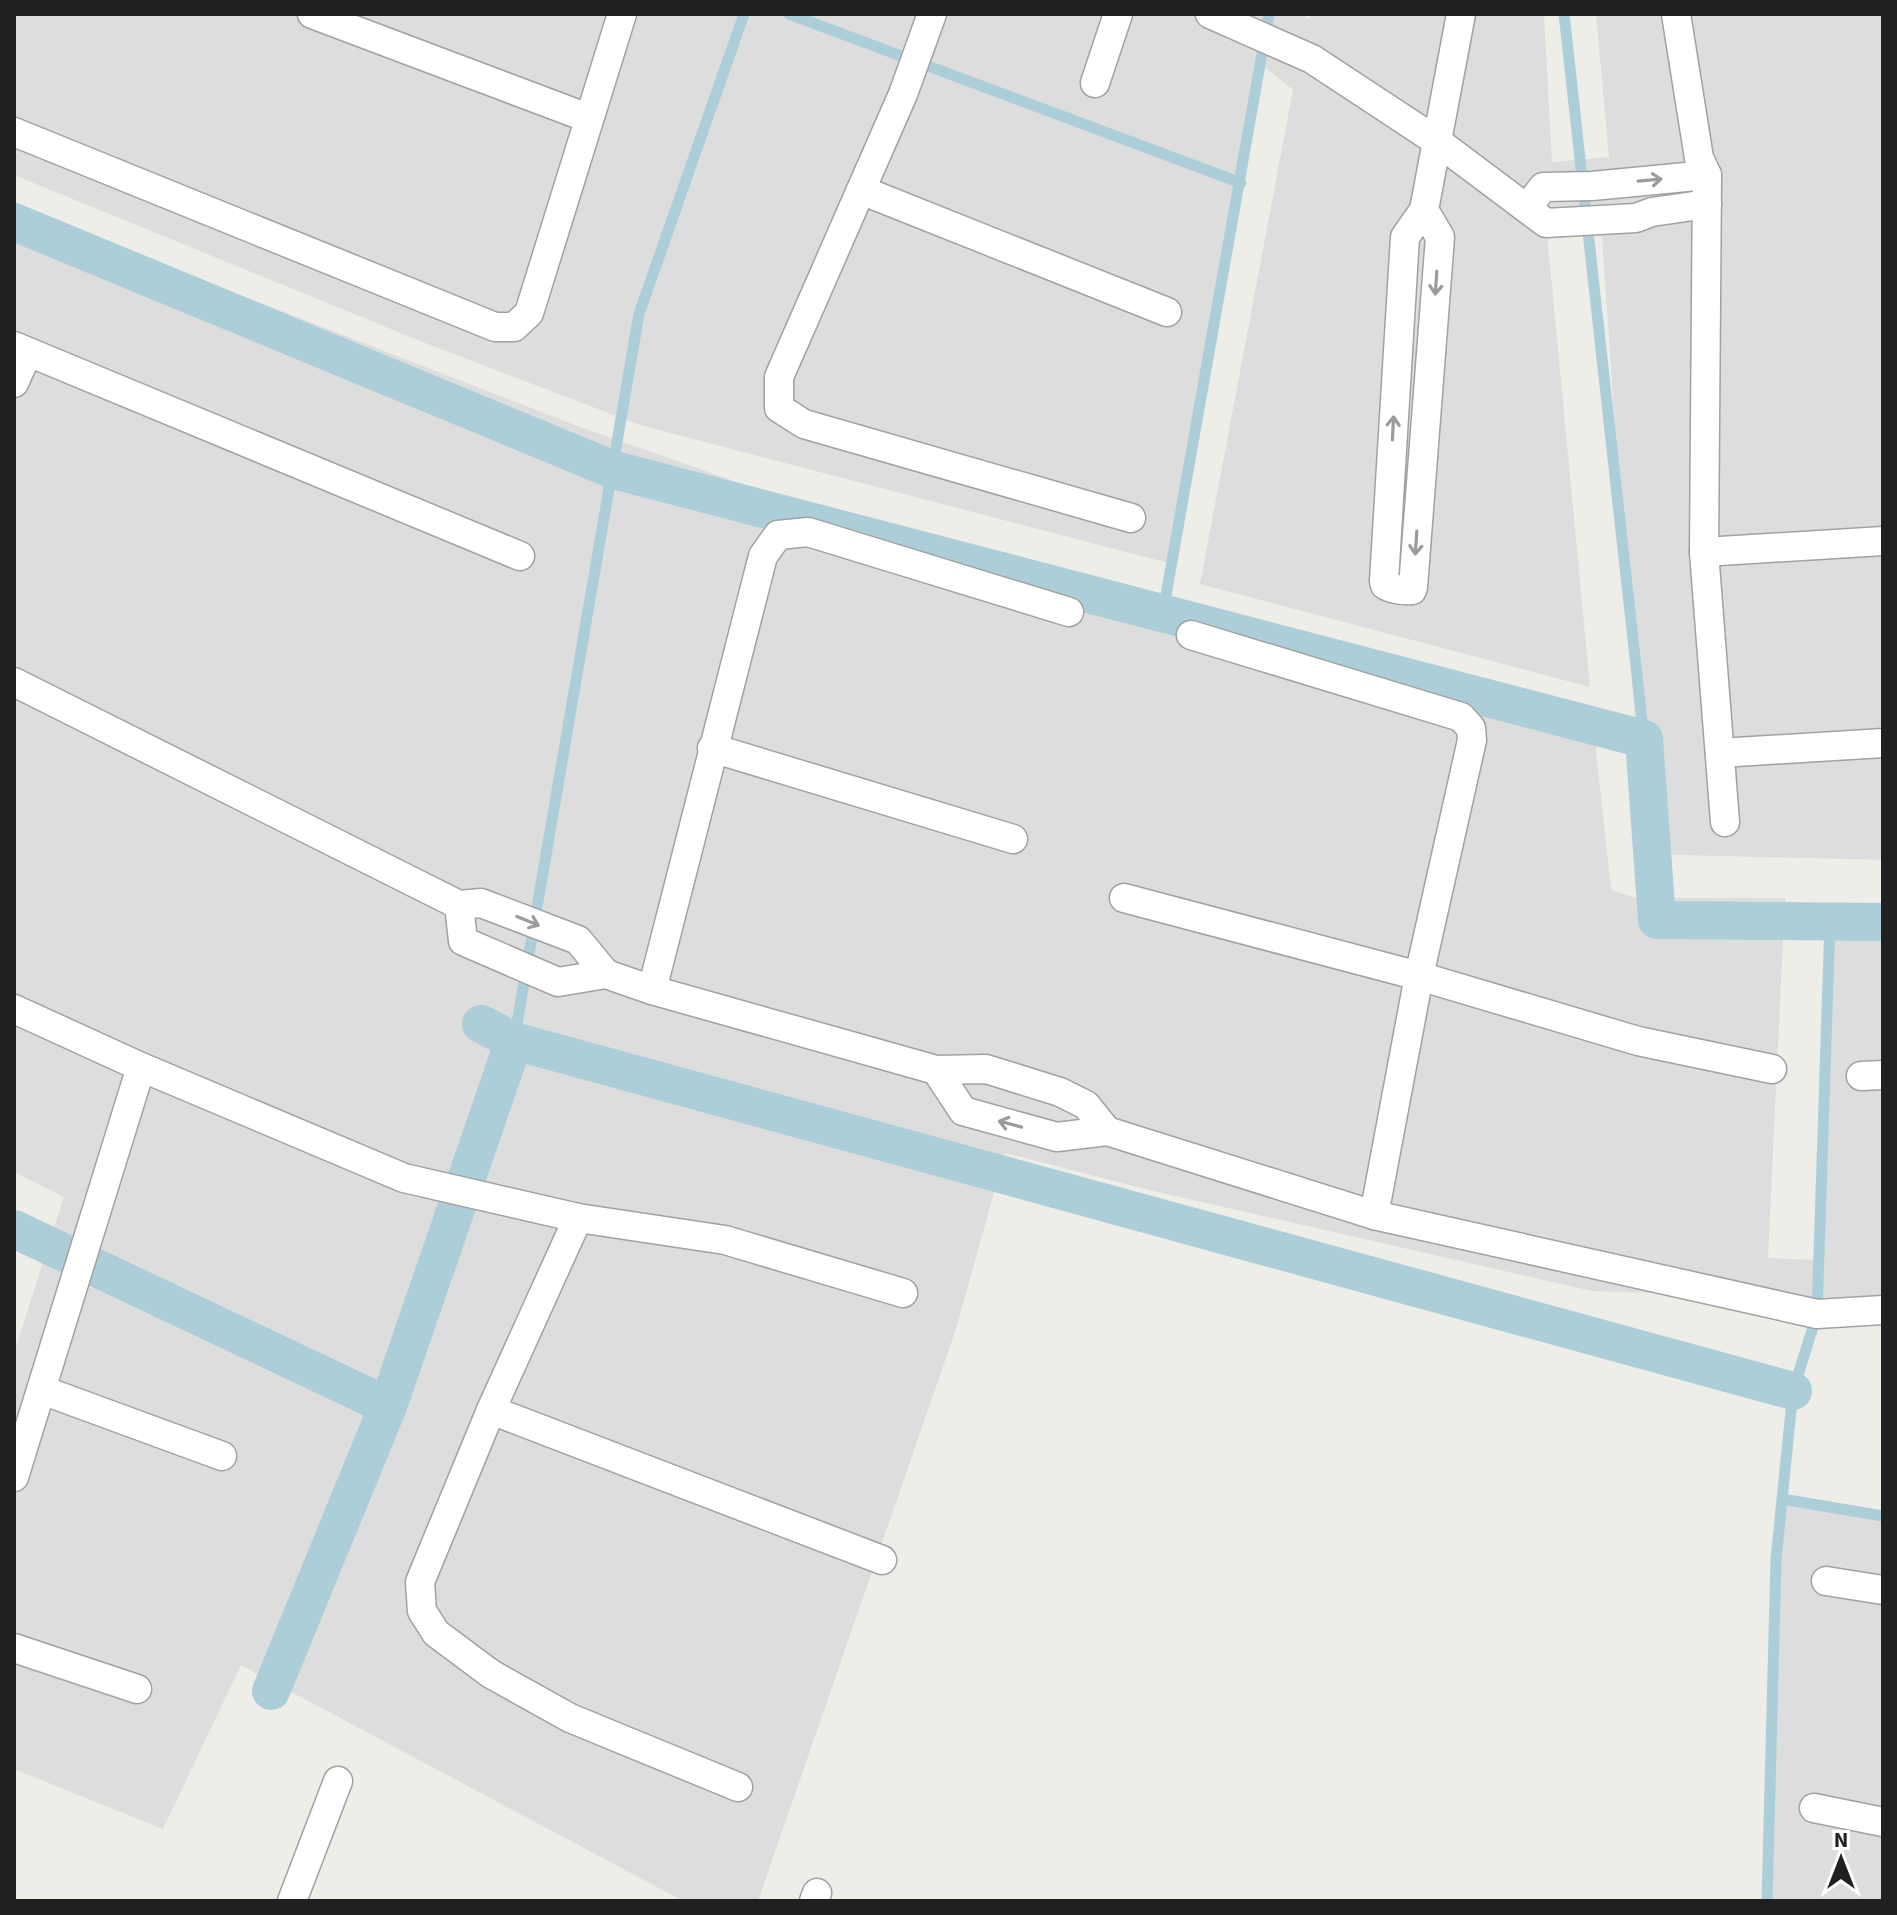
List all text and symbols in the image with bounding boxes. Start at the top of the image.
one-way arrow [1636,173,1663,188]
one-way arrow [1428,269,1443,296]
one-way arrow [1386,415,1401,442]
one-way arrow [1408,529,1423,555]
one-way arrow [515,915,540,930]
one-way arrow [997,1115,1023,1130]
north arrow [1801,1819,1881,1899]
text: N [1834,1824,1848,1856]

